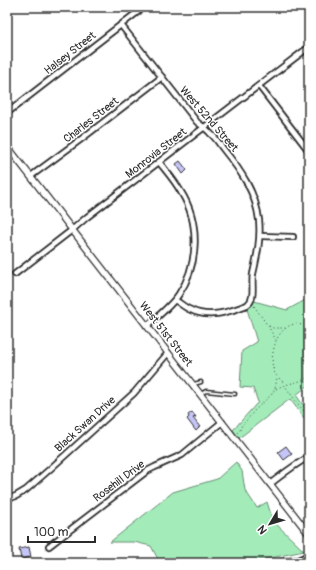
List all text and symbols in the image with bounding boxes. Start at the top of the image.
street label: Halsey Street [42,28,99,77]
street label: West 52nd Street [177,84,241,155]
street label: Charles Street [61,94,122,145]
street label: Monrovia Street [123,125,190,181]
street label: West 51st Street [137,299,196,369]
street label: Black Swan Drive [52,393,118,455]
street label: Rosehill Drive [91,457,148,505]
north arrow [250,504,290,544]
scale bar [28,518,95,544]
text: N [255,522,270,537]
text: 100 m [34,525,69,540]

